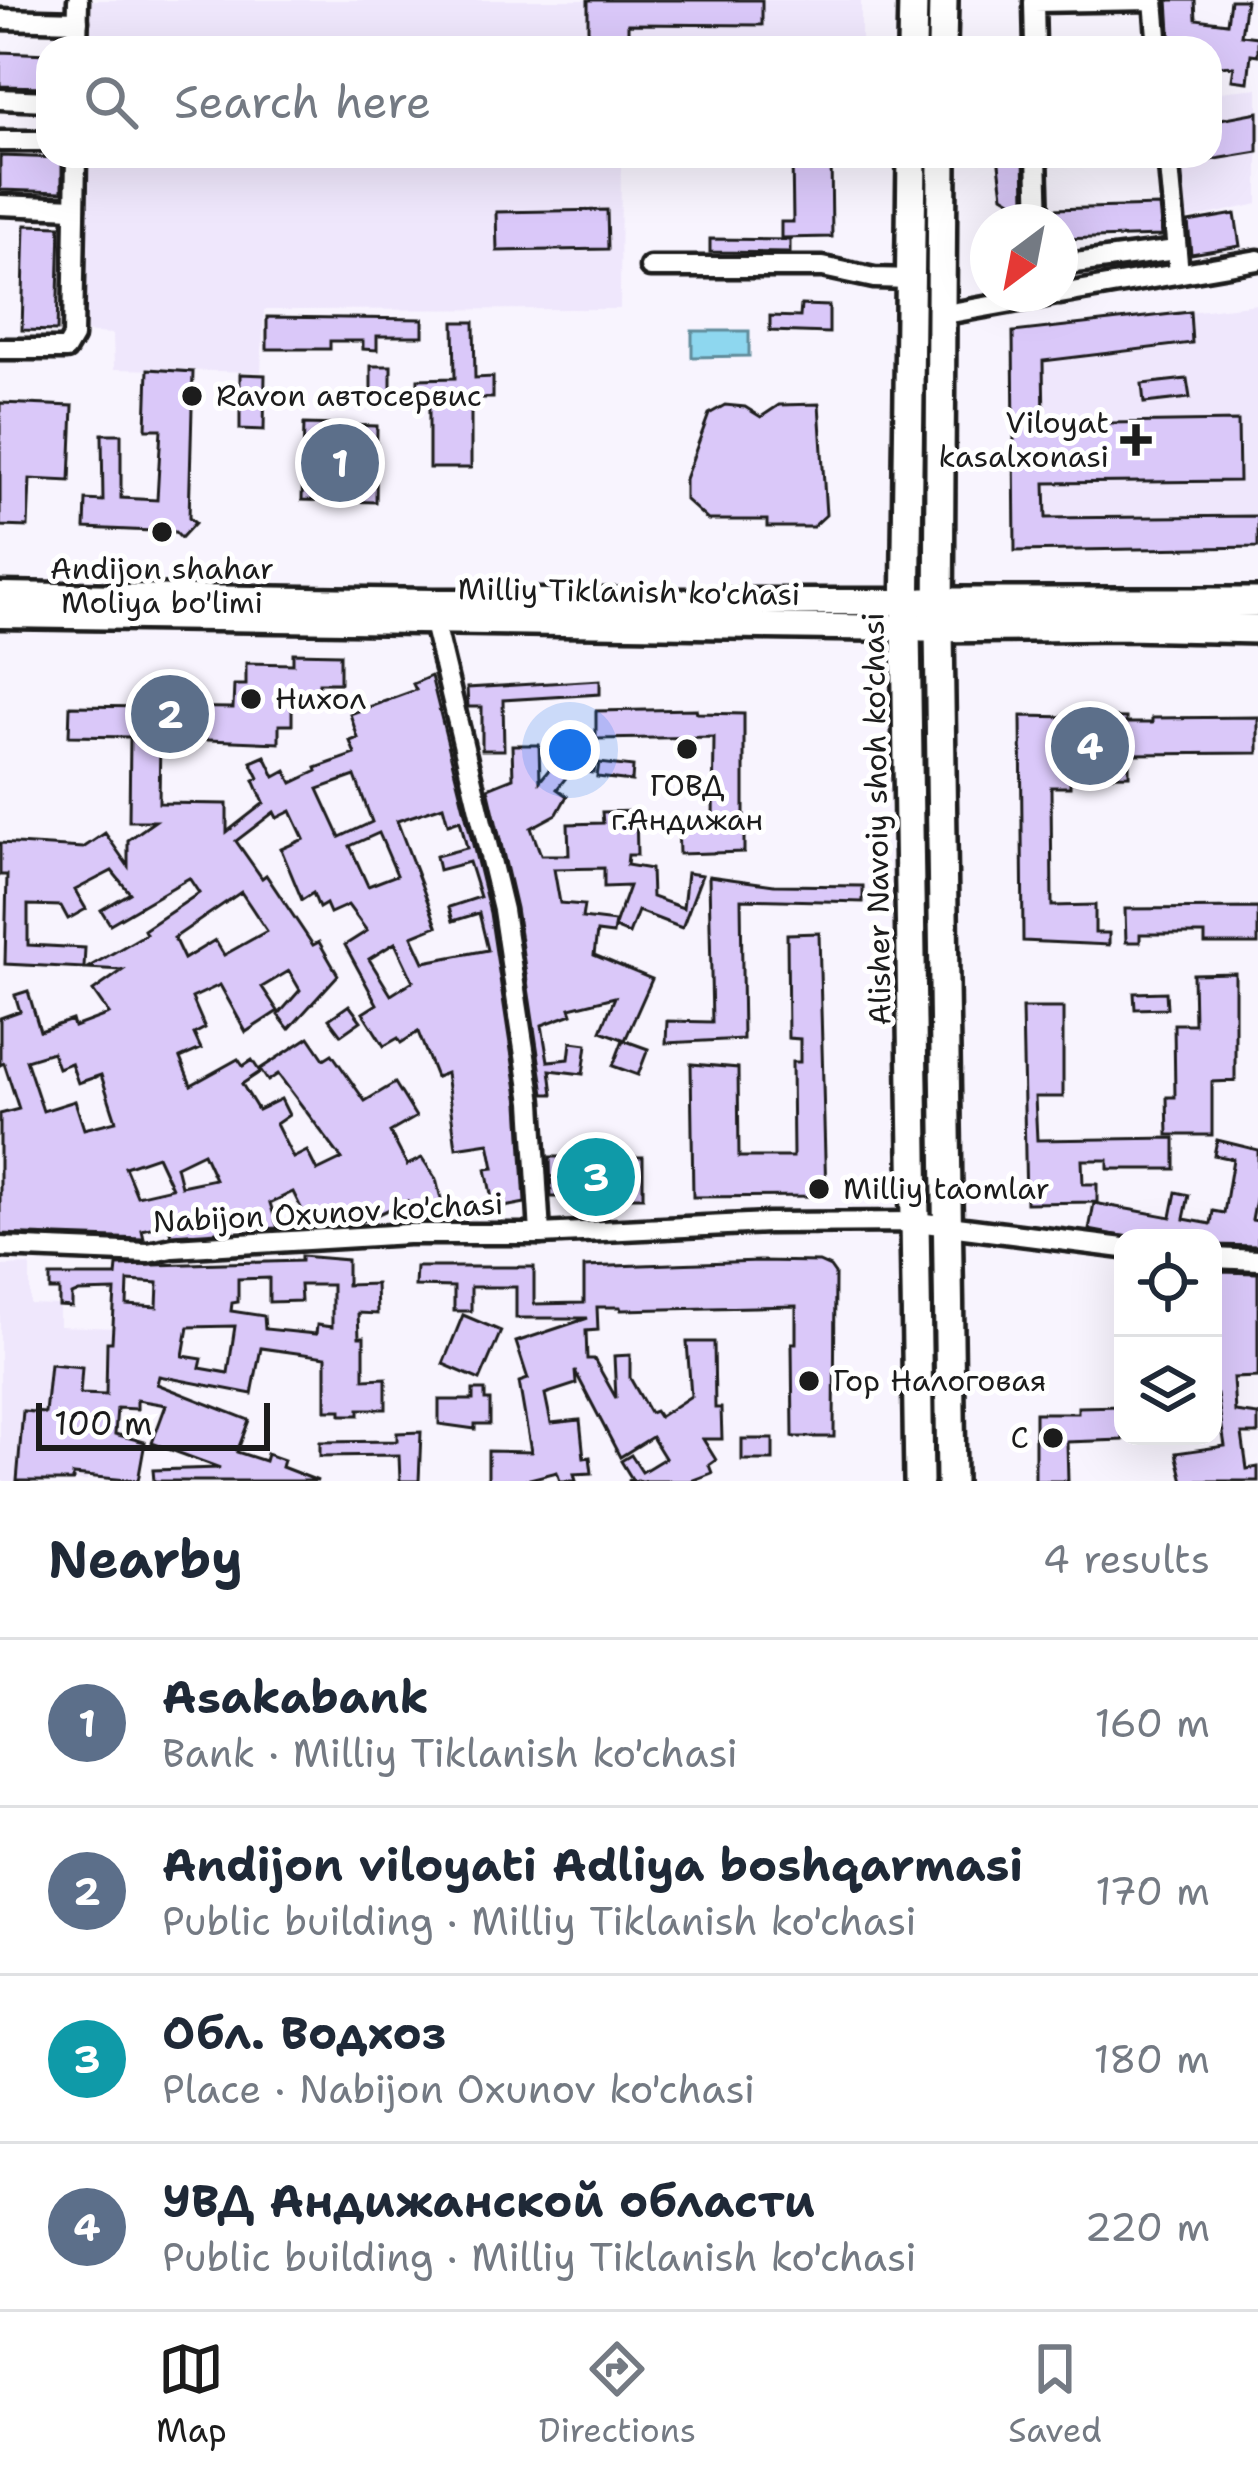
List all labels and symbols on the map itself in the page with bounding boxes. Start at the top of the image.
north arrow [970,204,1078,312]
place label: Ravon автосервис [216,375,482,416]
marker: Ravon автосервис [179,383,205,409]
place label: Viloyat kasalxonasi [939,402,1109,477]
pin: 1 [301,418,379,508]
marker: Viloyat kasalxonasi [1120,424,1152,456]
marker: Andijon shahar Moliya bo'limi [149,519,175,545]
place label: Andijon shahar Moliya bo'limi [50,548,274,623]
street label: Milliy Tiklanish ko'chasi [457,568,801,615]
street label: Alisher Navoiy shoh ko'chasi [852,612,901,1026]
pin: 2 [131,669,209,759]
place label: Нихол [275,678,366,719]
marker: Нихол [238,686,264,712]
pin: 4 [1051,701,1129,791]
your location [540,720,600,780]
marker: ГОВД г.Андижан [674,736,700,762]
place label: ГОВД г.Андижан [611,765,763,840]
pin: 3 [557,1132,635,1222]
place label: Milliy taomlar [843,1168,1050,1209]
marker: Milliy taomlar [806,1176,832,1202]
street label: Nabijon Oxunov ko'chasi [152,1183,504,1242]
place label: Гор Налоговая [833,1360,1046,1401]
marker: Гор Налоговая [796,1368,822,1394]
scale bar [36,1397,270,1450]
place label: С [1011,1417,1029,1458]
marker: С [1040,1425,1066,1451]

